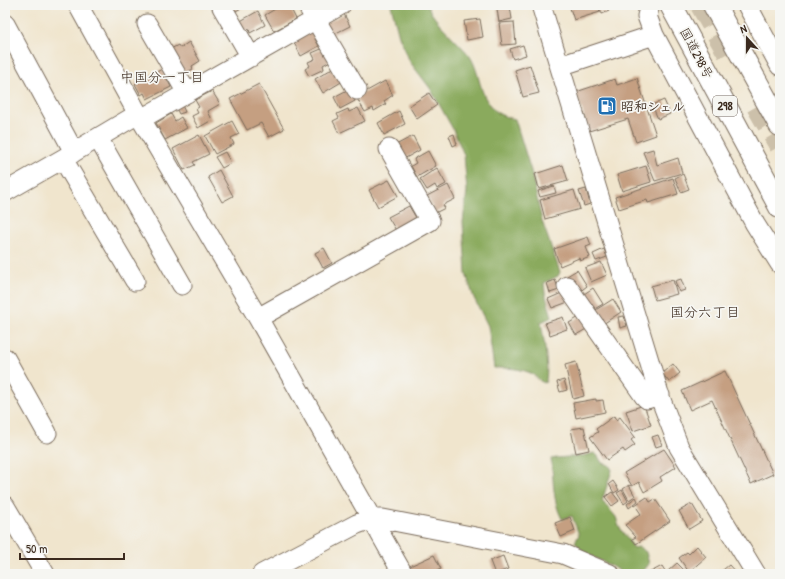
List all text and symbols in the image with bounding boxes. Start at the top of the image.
north arrow [727,18,767,58]
text: N [738,21,749,36]
street label: 国道298号 [676,24,718,82]
district label: 中国分一丁目 [120,67,204,86]
fuel station icon: 昭和シェル [596,95,618,117]
road number: 298 [713,96,737,116]
place label: 昭和シェル [621,97,685,115]
district label: 国分六丁目 [670,302,740,321]
scale bar [20,535,124,561]
text: 50 m [26,540,47,557]

